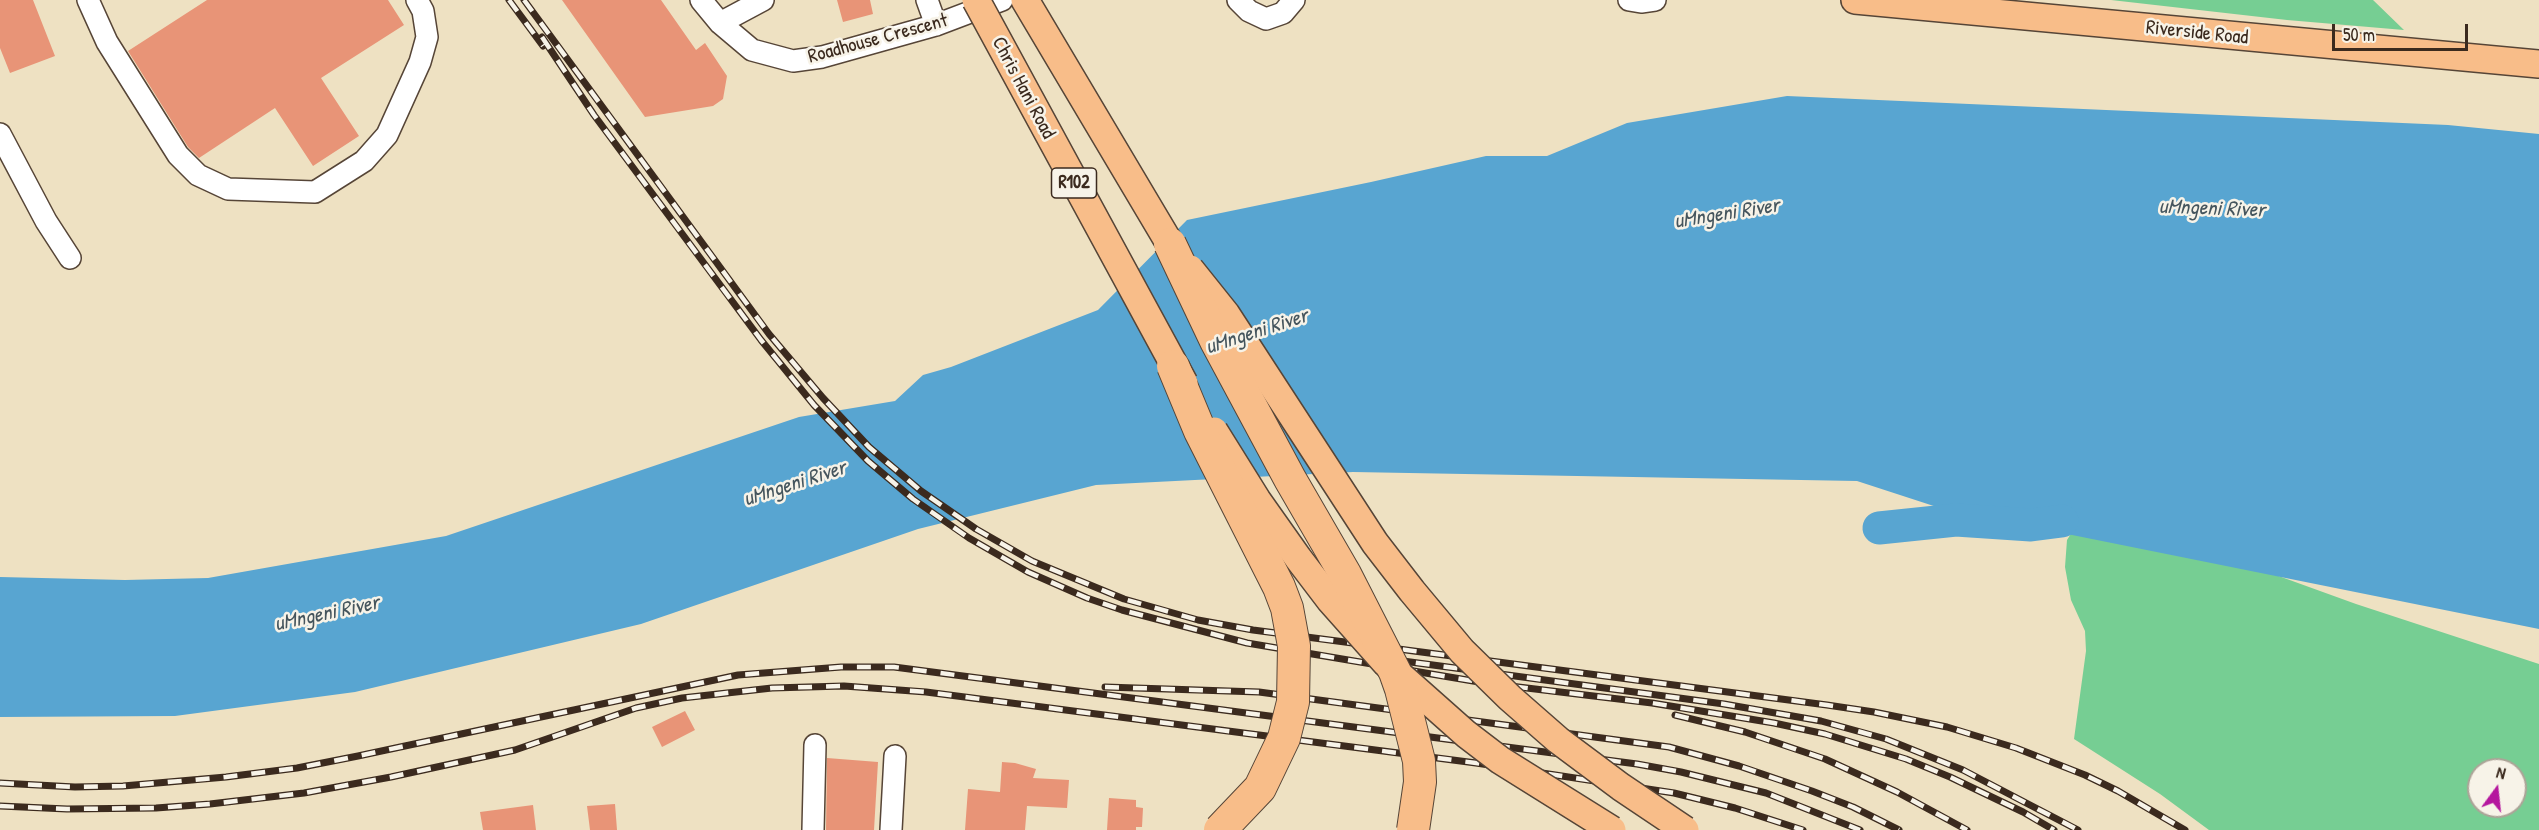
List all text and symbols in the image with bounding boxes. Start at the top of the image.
street label: Roadhouse Crescent [806,9,950,69]
scale bar [2335,12,2472,50]
street label: Riverside Road [2145,16,2249,50]
text: 50 m [2343,22,2375,47]
street label: Chris Hani Road [986,33,1060,143]
road number: R102 [1052,168,1096,198]
water label: uMngeni River [1673,193,1781,235]
water label: uMngeni River [2158,195,2266,223]
water label: uMngeni River [1203,304,1311,360]
water label: uMngeni River [741,456,849,512]
water label: uMngeni River [272,591,382,637]
north arrow [2467,758,2527,818]
text: N [2494,761,2508,784]

